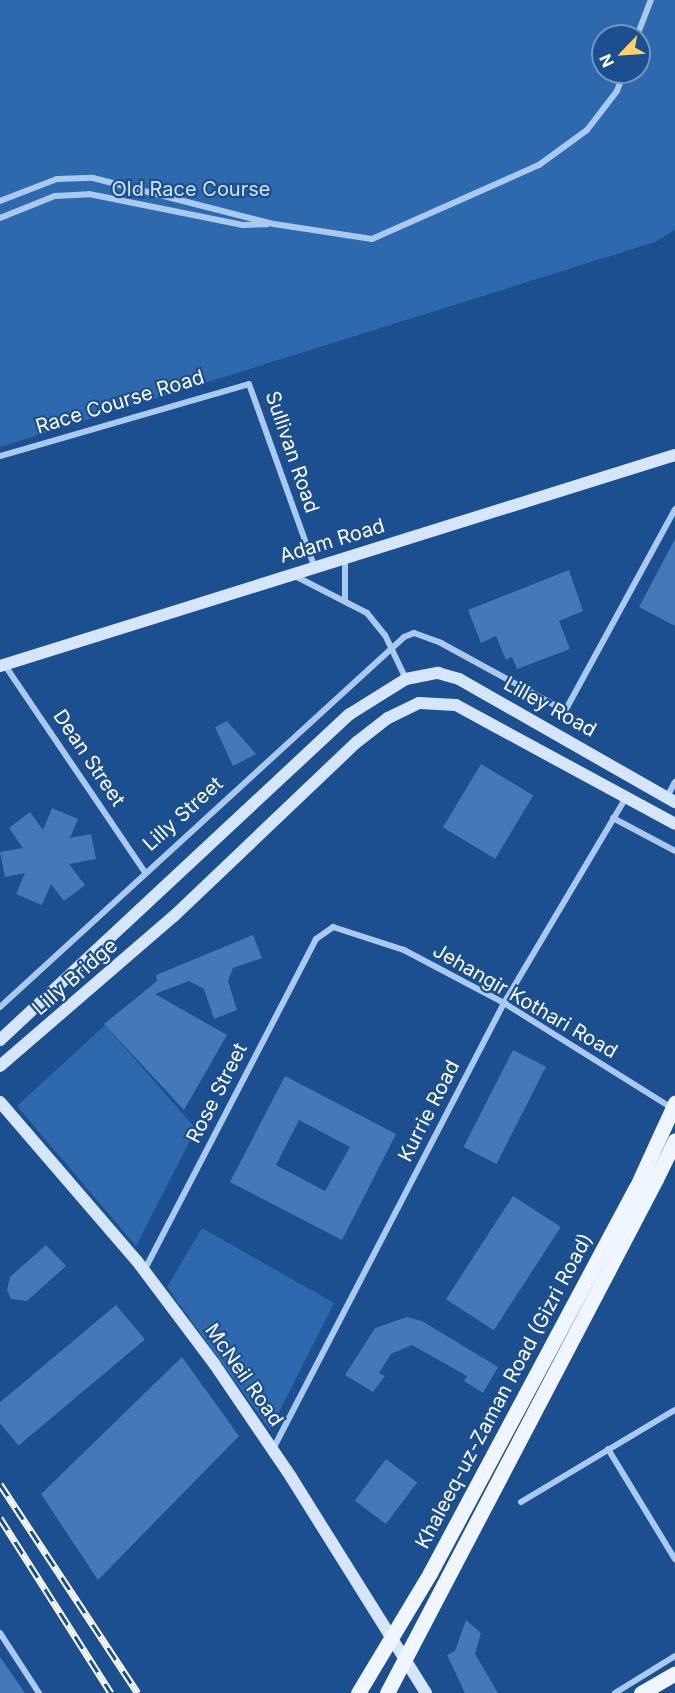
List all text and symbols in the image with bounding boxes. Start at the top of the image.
north arrow [591,24,651,84]
text: N [595,51,618,71]
park label: Old Race Course [112,177,270,201]
street label: Race Course Road [33,365,207,439]
street label: Sullivan Road [260,388,324,516]
street label: Adam Road [277,514,387,568]
street label: Lilley Road [499,672,601,742]
street label: Dean Street [48,705,130,811]
street label: Lilly Street [138,772,228,856]
street label: Lilly Bridge [28,934,122,1020]
street label: Jehangir Kothari Road [428,938,622,1064]
street label: Rose Street [182,1039,252,1147]
street label: Kurrie Road [393,1056,465,1166]
street label: Khaleeq-uz-Zaman Road (Gizri Road) [410,1229,598,1553]
street label: McNeil Road [200,1319,288,1431]

